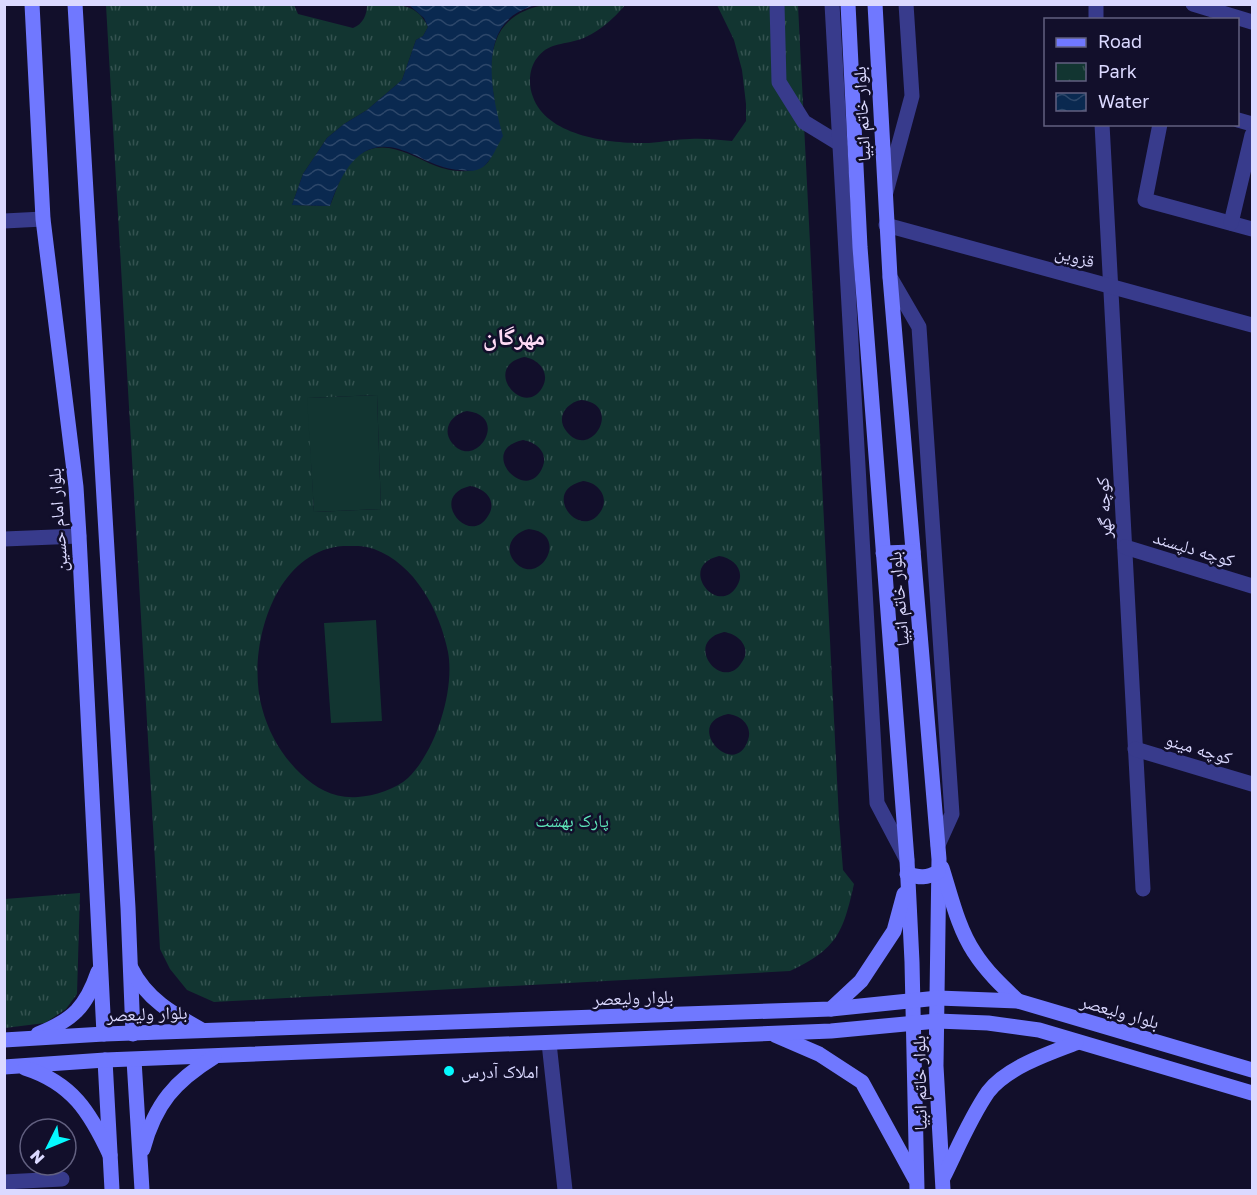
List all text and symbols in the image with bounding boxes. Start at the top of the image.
legend [1044,18,1239,126]
text: Road [1098,30,1142,52]
text: Park [1098,60,1137,82]
street label: بلوار خاتم انبیا [848,66,876,162]
text: Water [1098,90,1149,112]
street label: قزوین [1053,240,1097,273]
district label: مهرگان [483,321,545,351]
street label: بلوار امام حسین [42,467,74,573]
street label: کوچه گهر [1090,476,1116,540]
street label: کوچه دلپسند [1151,525,1238,572]
street label: بلوار خاتم انبیا [883,550,915,647]
street label: کوچه مینو [1163,727,1235,769]
park label: پارک بهشت [535,809,609,832]
street label: بلوار ولیعصر [591,985,674,1010]
street label: بلوار ولیعصر [1077,989,1162,1033]
street label: بلوار ولیعصر [105,1001,188,1026]
street label: بلوار خاتم انبیا [907,1035,933,1131]
place label: املاک آدرس [461,1060,539,1083]
marker: املاک آدرس [442,1064,456,1078]
north arrow [18,1117,78,1177]
text: N [26,1146,48,1169]

